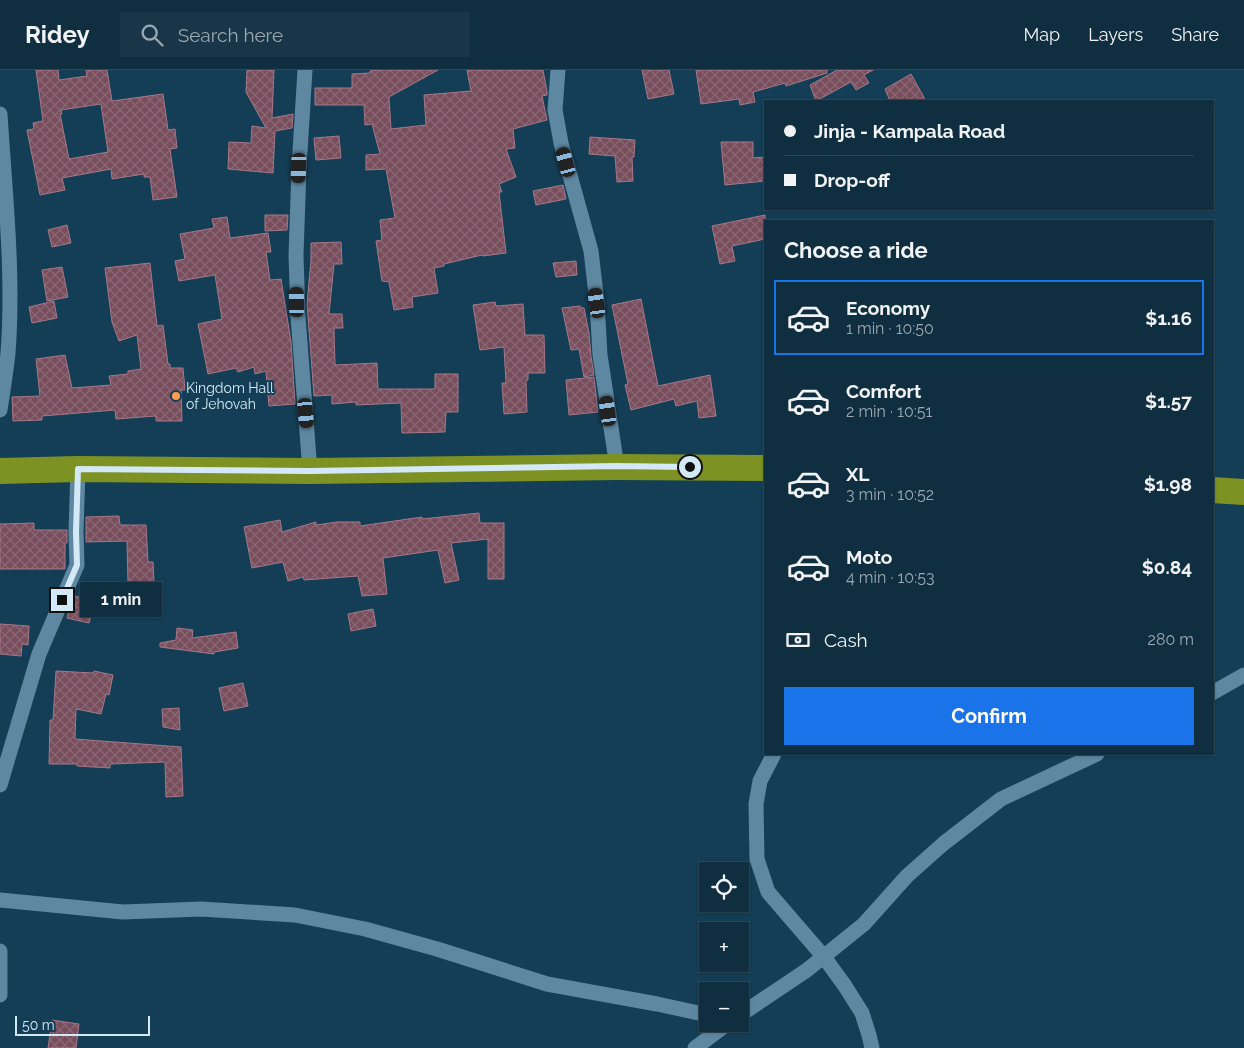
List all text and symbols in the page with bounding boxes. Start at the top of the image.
search box [120,12,470,57]
text: Ridey [25,20,90,49]
icon: search [138,21,166,49]
text: Search here [178,24,283,46]
text: Map [1024,24,1060,45]
text: Layers [1088,24,1143,45]
text: Share [1171,24,1219,45]
text: Jinja - Kampala Road [814,120,1005,142]
car [554,146,577,178]
car [290,153,307,183]
text: Drop-off [814,169,890,191]
text: Choose a ride [784,237,928,263]
car [289,287,304,317]
car [587,287,606,319]
icon: car [786,295,831,340]
text: Economy [846,297,930,319]
text: $1.16 [1145,307,1192,329]
text: 1 min · 10:50 [846,319,934,338]
icon: car [786,378,831,423]
place label: Kingdom Hall of Jehovah [186,380,274,412]
text: Comfort [846,380,921,402]
marker: Kingdom Hall of Jehovah [170,390,182,402]
text: $1.57 [1145,390,1192,412]
car [598,395,617,427]
car [297,397,314,429]
text: 2 min · 10:51 [846,402,932,421]
route start [679,456,701,478]
icon: car [786,461,831,506]
text: XL [846,463,869,485]
text: $1.98 [1144,473,1192,495]
text: 3 min · 10:52 [846,485,934,504]
icon: car [786,544,831,589]
text: Moto [846,546,892,568]
text: $0.84 [1142,556,1192,578]
text: 4 min · 10:53 [846,568,934,587]
callout: 1 min [80,582,162,618]
route end [51,589,73,611]
text: 1 min [101,590,141,609]
icon: cash [784,626,812,654]
text: Cash [824,629,868,651]
text: 280 m [1148,630,1194,649]
button: Confirm [784,687,1194,745]
map controls [699,862,749,1032]
button: locate [699,862,749,912]
button: + [699,922,749,972]
button: − [699,982,749,1032]
scale bar [15,1013,150,1036]
text: 50 m [22,1017,55,1033]

